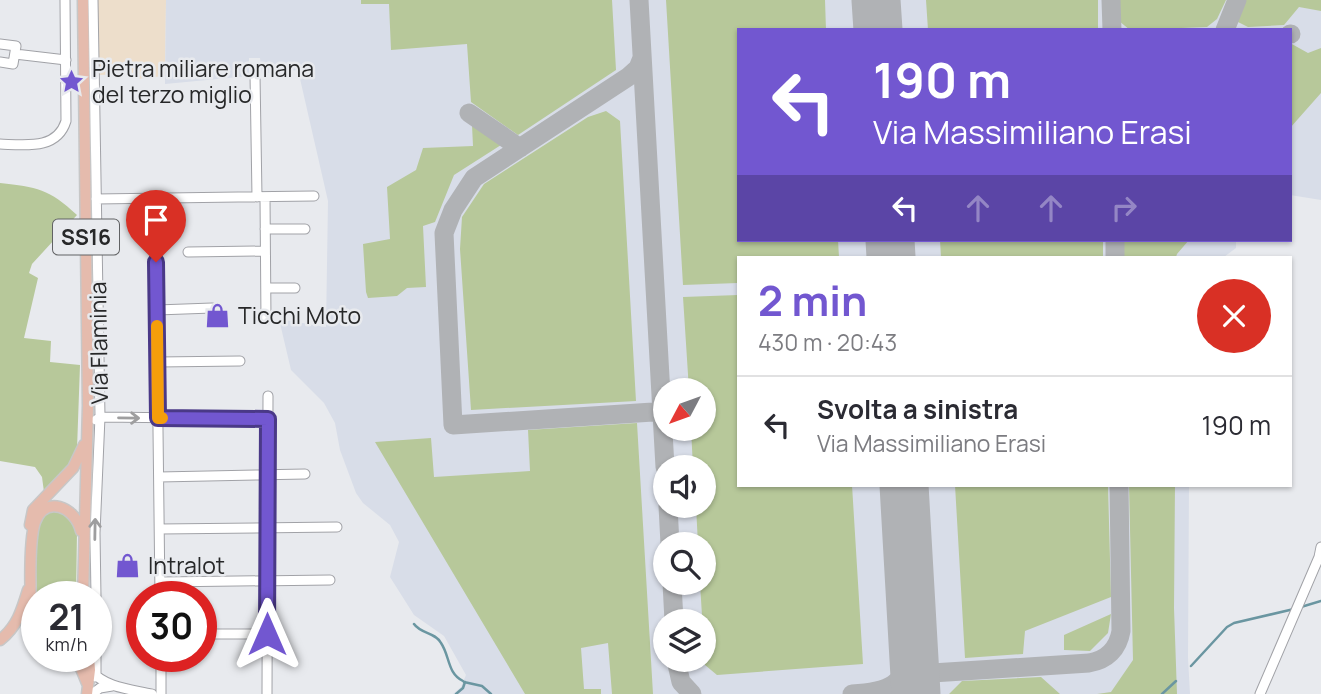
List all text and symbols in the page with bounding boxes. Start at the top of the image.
text: 190 m [873,46,1011,113]
place label: Pietra miliare romana del terzo miglio [92,52,314,110]
icon: left [758,56,849,147]
place icon: Pietra miliare romana del terzo miglio [58,67,86,95]
text: Via Massimiliano Erasi [873,110,1192,154]
icon: left [886,189,924,227]
icon: ahead [959,189,997,227]
icon: ahead [1032,189,1070,227]
icon: right [1105,189,1143,227]
pin [126,190,186,262]
icon: arrive [137,201,175,239]
road number: SS16 [53,219,119,254]
text: 2 min [758,271,867,329]
button: close [1197,279,1271,353]
street label: Via Flaminia [81,281,115,405]
place label: Ticchi Moto [238,299,361,331]
shop icon: Ticchi Moto [204,301,232,329]
text: 430 m · 20:43 [758,326,897,358]
north arrow [653,378,716,441]
map controls [653,378,716,672]
text: Svolta a sinistra [817,391,1018,427]
icon: left [758,406,796,444]
text: 190 m [1202,407,1271,443]
one-way arrow [117,411,140,425]
text: Via Massimiliano Erasi [817,427,1046,459]
button: sound [653,455,716,518]
one-way arrow [89,517,102,540]
button: search [653,532,716,595]
place label: Intralot [148,549,225,581]
shop icon: Intralot [114,551,142,579]
speed limit sign: 30 [126,581,217,672]
text: 21 [48,593,85,641]
position arrow [230,597,304,671]
button: layers [653,609,716,672]
text: km/h [46,632,87,656]

